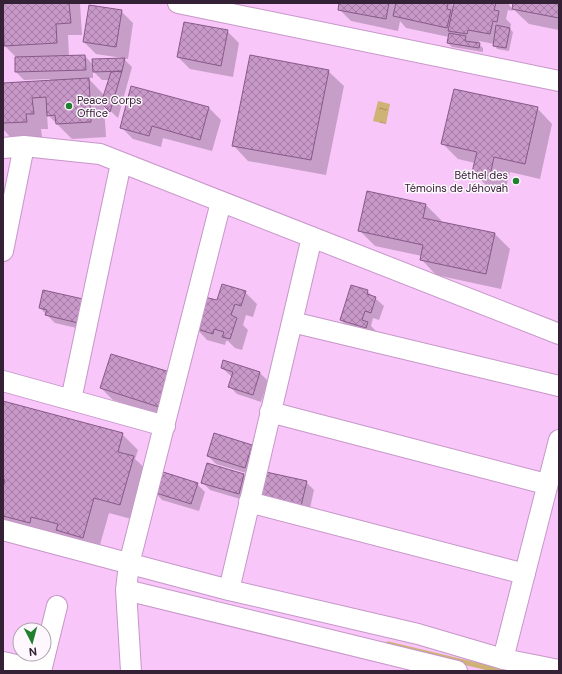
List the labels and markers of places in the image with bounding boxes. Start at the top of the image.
place label: Peace Corps Office [77,93,142,120]
marker: Peace Corps Office [64,101,74,111]
place label: Béthel des Témoins de Jéhovah [405,168,508,195]
marker: Béthel des Témoins de Jéhovah [511,176,521,186]

